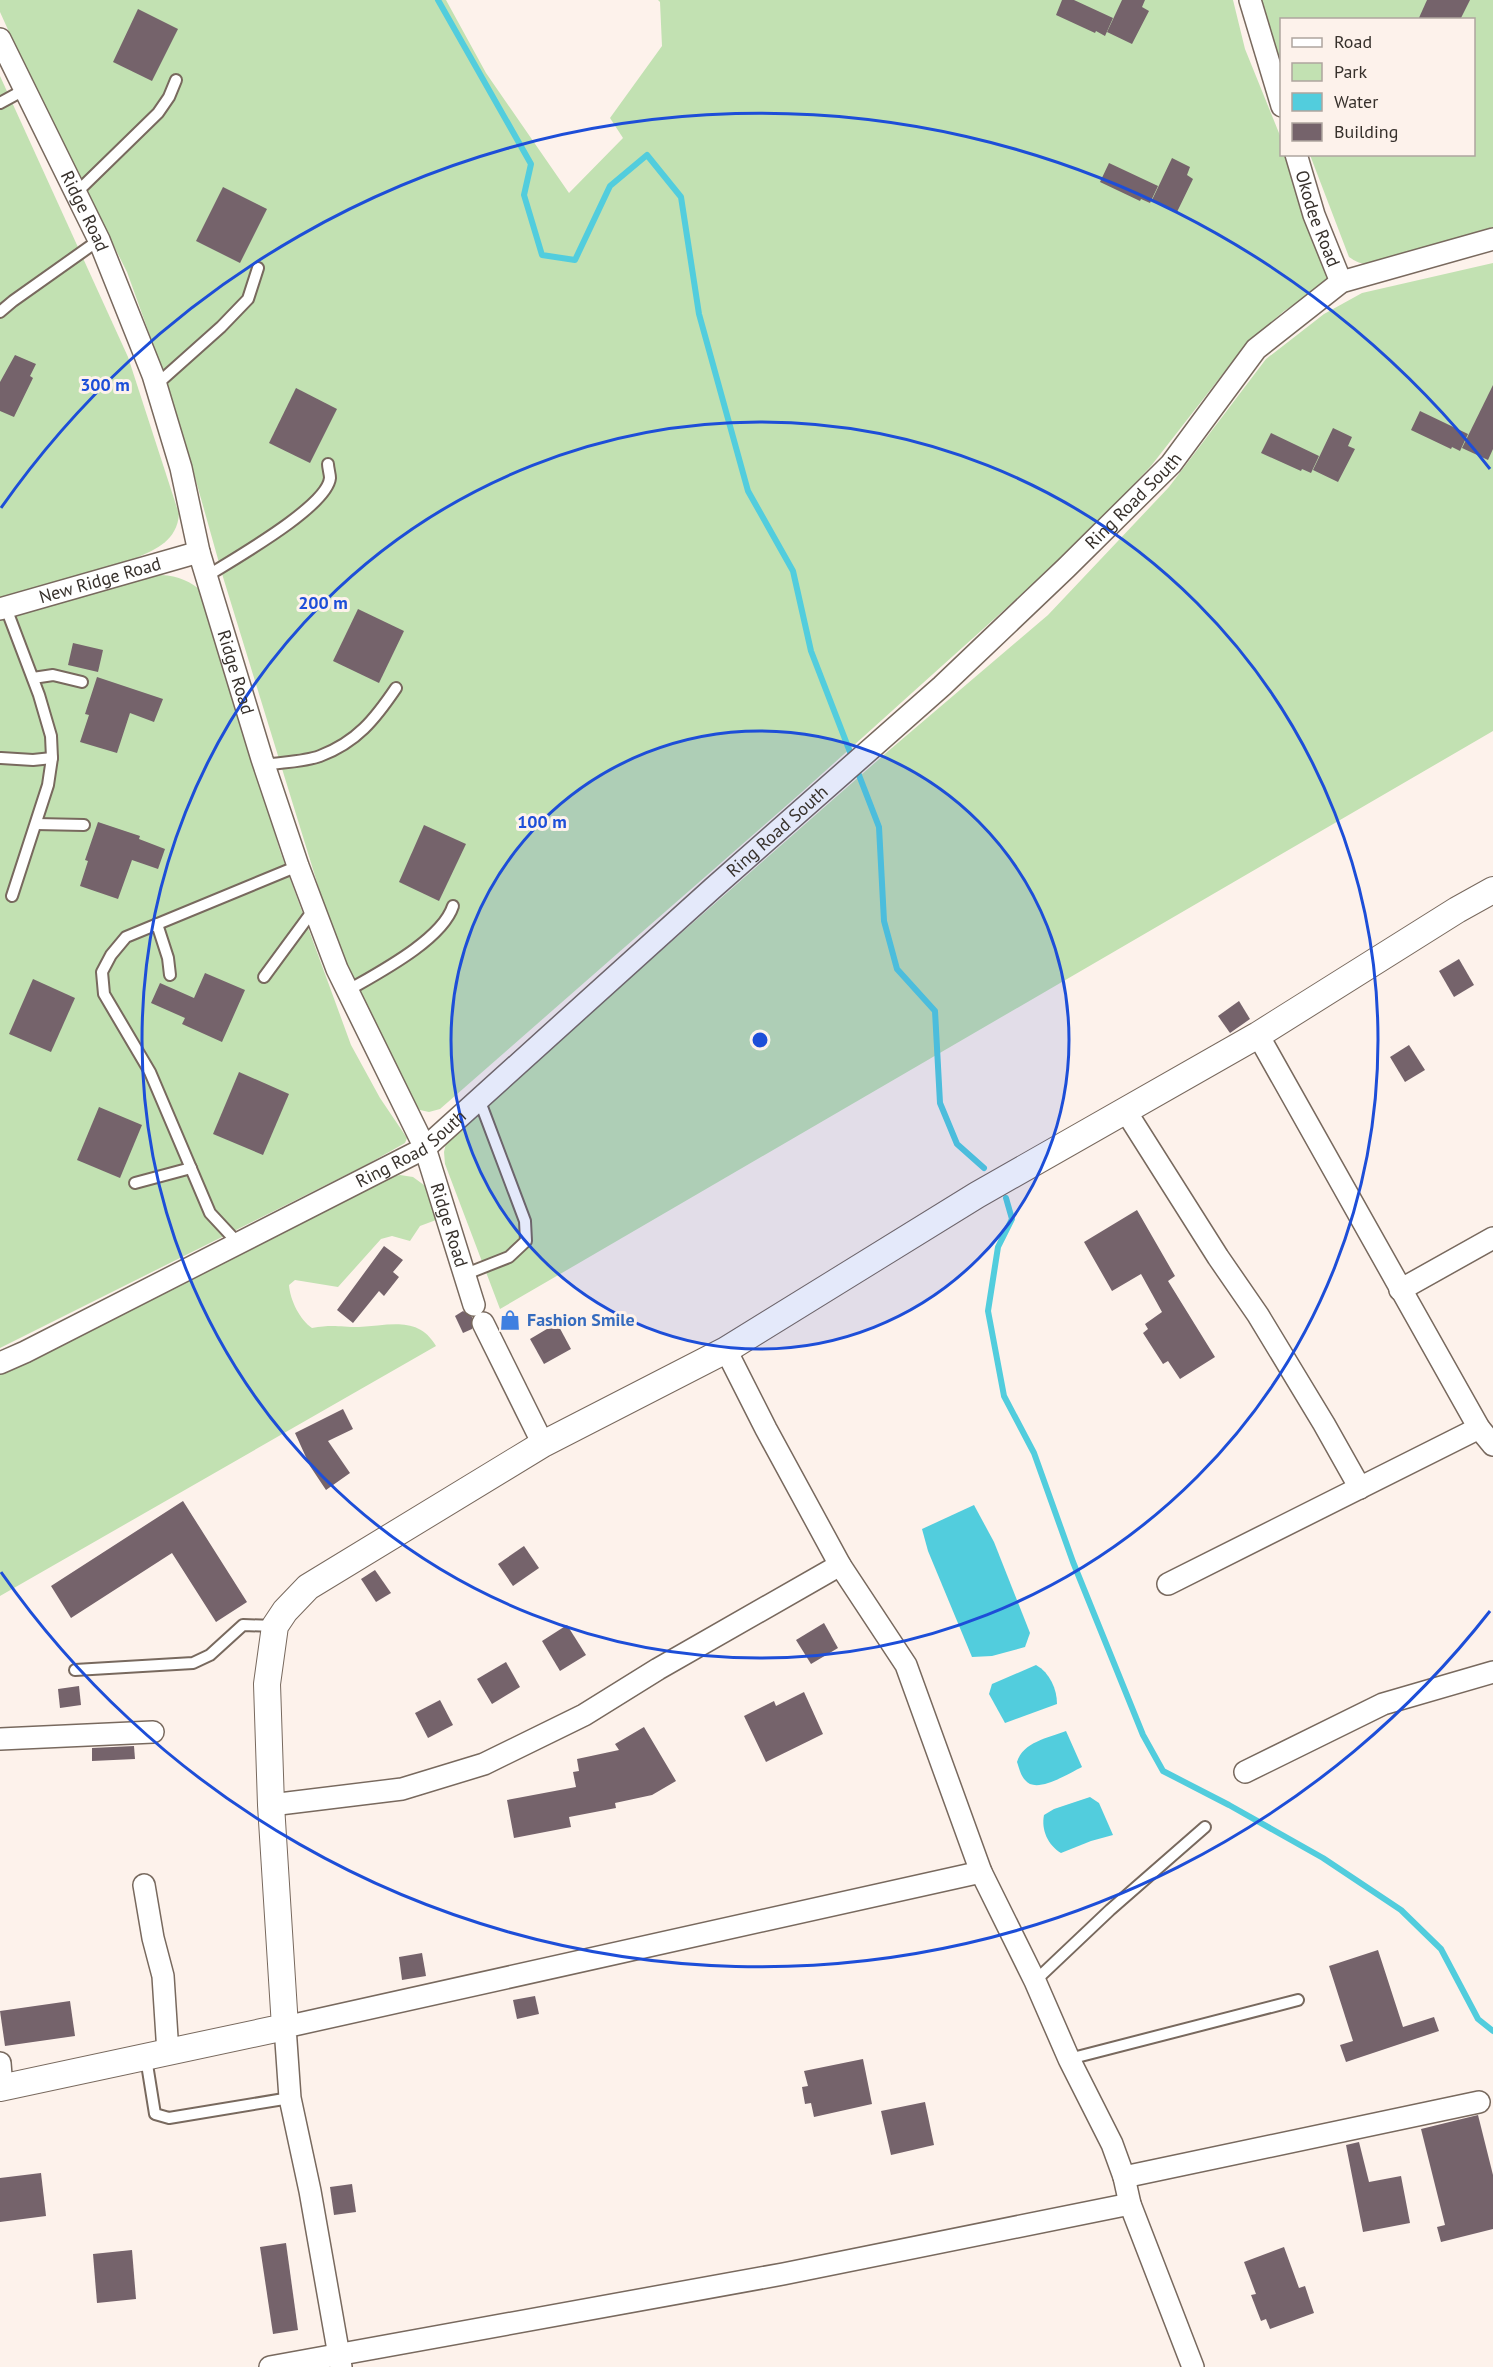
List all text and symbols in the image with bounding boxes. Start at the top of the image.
legend [1280,18,1475,156]
text: Road [1334,30,1372,53]
text: Park [1334,60,1367,83]
text: Water [1334,90,1378,113]
text: Building [1334,120,1398,143]
street label: Ridge Road [56,167,114,255]
street label: Okodee Road [1290,167,1346,270]
text: 300 m [80,373,130,396]
street label: Ring Road South [1080,448,1187,554]
street label: New Ridge Road [36,552,163,608]
text: 200 m [298,591,348,614]
street label: Ridge Road [212,627,260,717]
street label: Ring Road South [721,780,832,882]
text: 100 m [517,810,567,833]
centre of rings [750,1030,770,1050]
street label: Ring Road South [352,1105,471,1192]
street label: Ridge Road [426,1180,473,1270]
shop icon: Fashion Smile [498,1308,522,1332]
place label: Fashion Smile [527,1308,635,1331]

